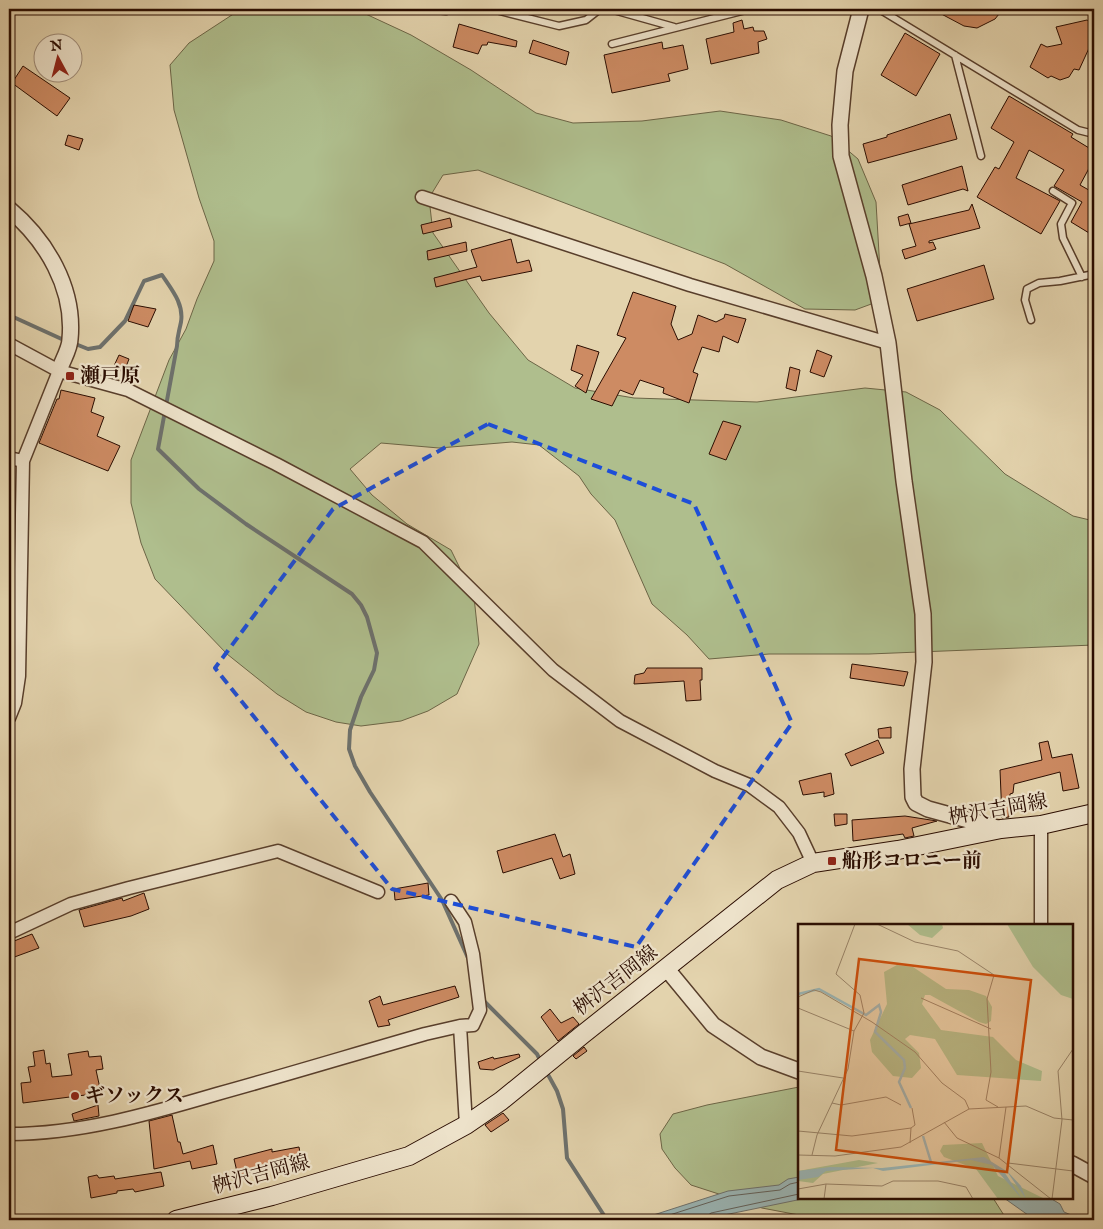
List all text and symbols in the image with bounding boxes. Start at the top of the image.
north arrow [32,32,82,82]
text: N [48,36,64,56]
place label: 瀬戸原 [80,364,140,389]
marker: 瀬戸原 [64,370,76,382]
street label: 桝沢吉岡線 [947,789,1049,831]
place label: 船形コロニー前 [842,849,982,874]
marker: 船形コロニー前 [826,855,838,867]
inset map [798,924,1073,1199]
street label: 桝沢吉岡線 [569,940,663,1022]
place label: ギソックス [85,1084,184,1109]
marker: ギソックス [69,1090,81,1102]
street label: 桝沢吉岡線 [209,1150,313,1200]

